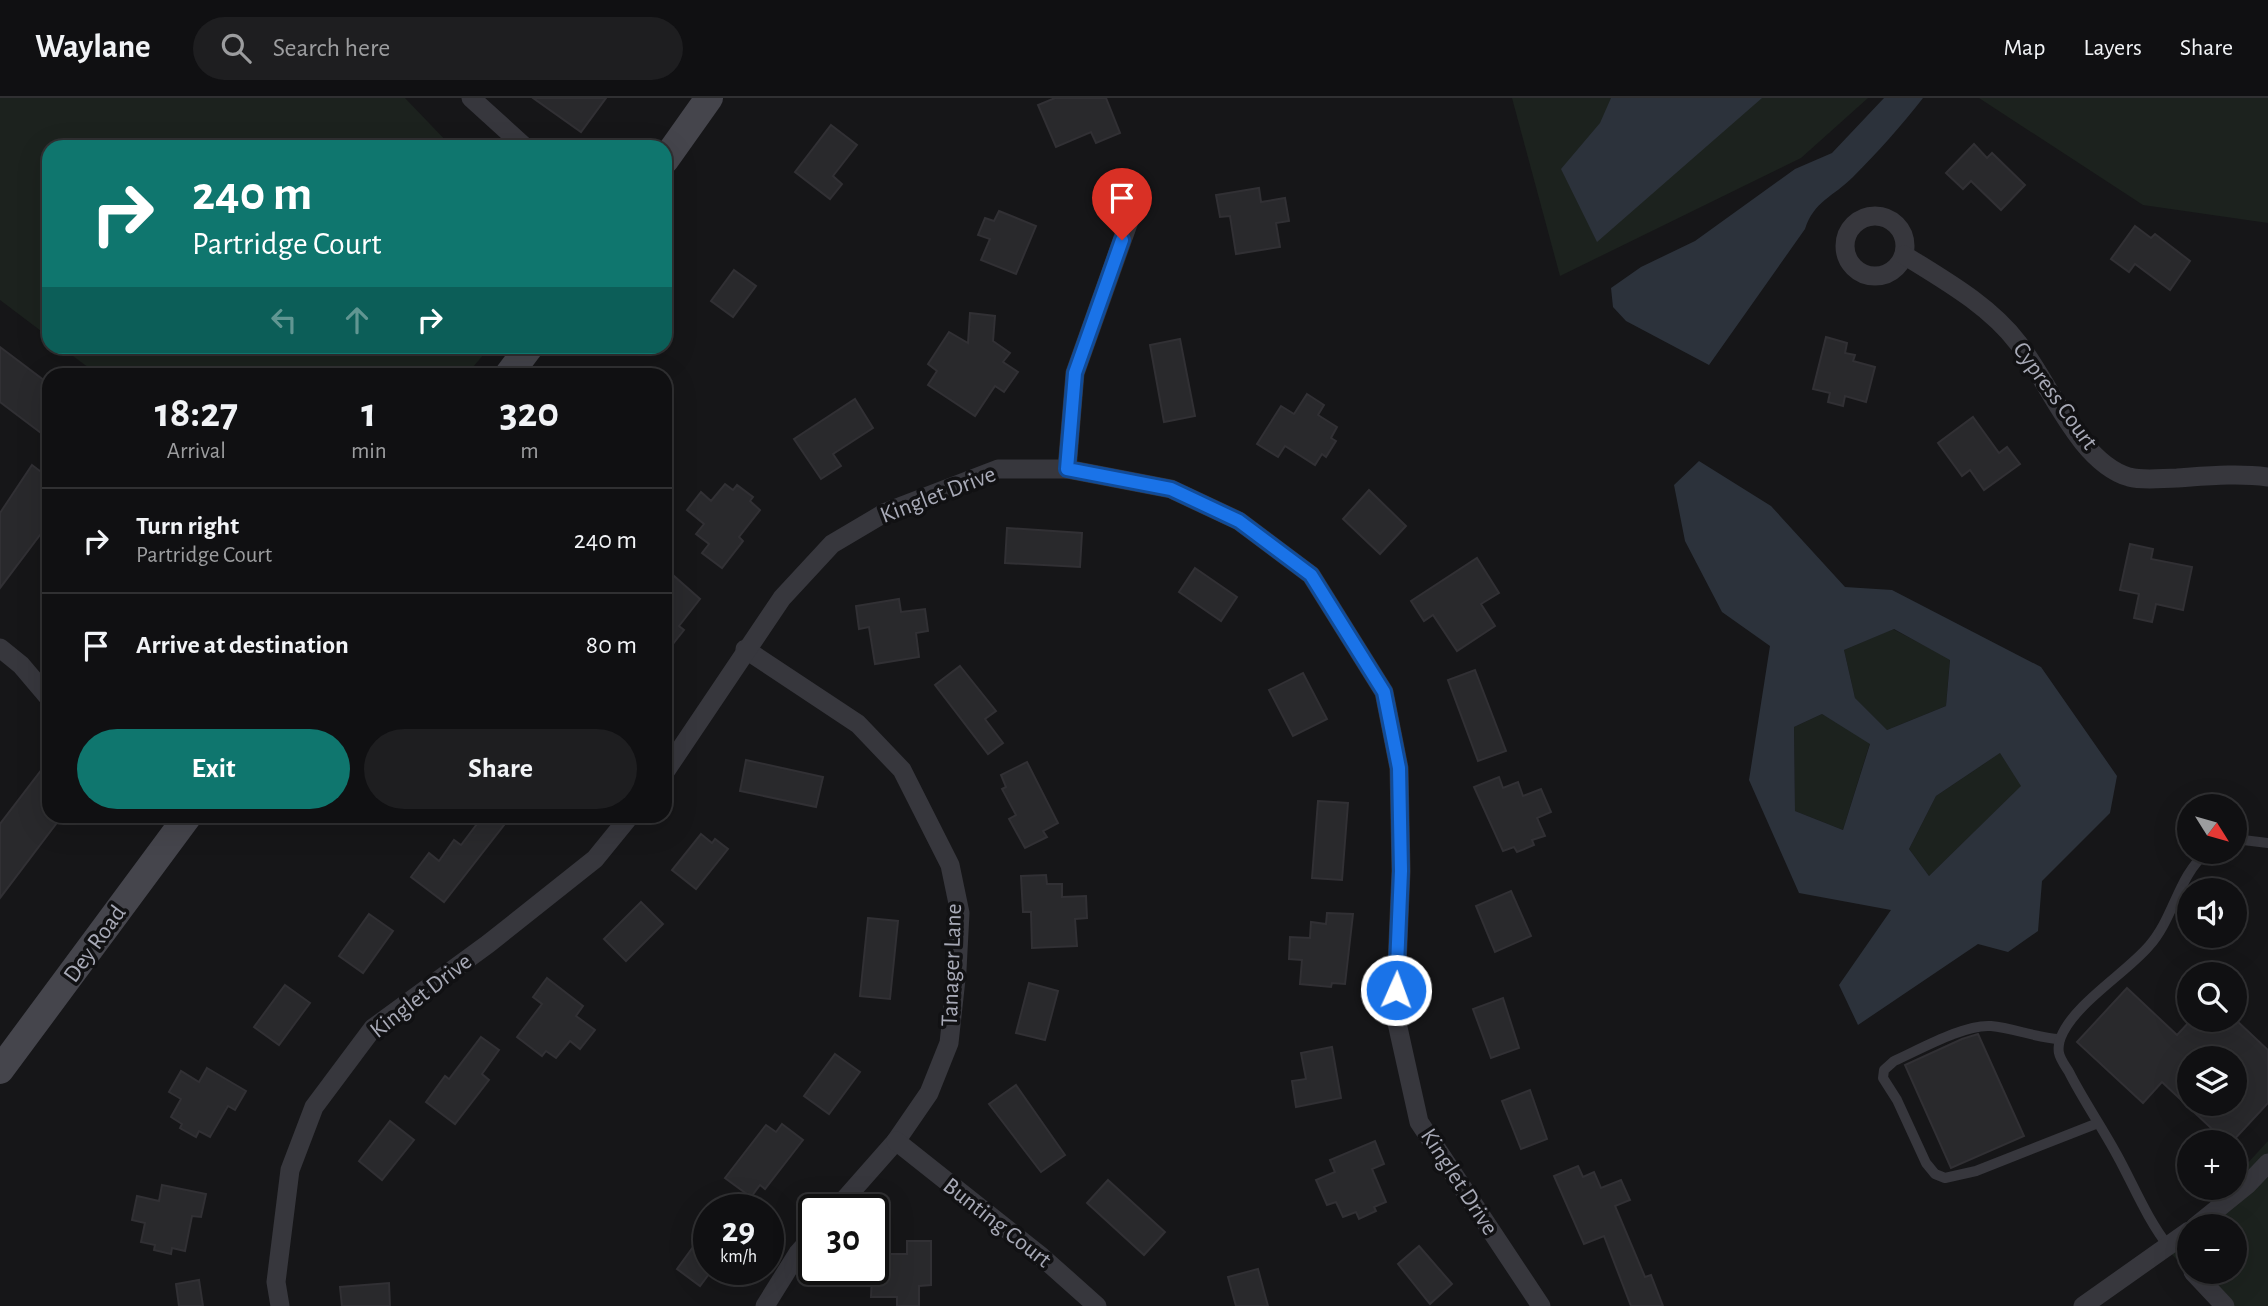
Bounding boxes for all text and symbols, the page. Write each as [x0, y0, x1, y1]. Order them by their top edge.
search box [193, 17, 683, 80]
icon: search [217, 29, 255, 67]
text: Waylane [35, 31, 151, 64]
text: Search here [273, 35, 390, 61]
text: Map [2003, 36, 2045, 60]
text: Layers [2083, 36, 2142, 60]
text: Share [2180, 36, 2233, 60]
icon: right [77, 168, 168, 259]
pin [1092, 168, 1152, 240]
text: 240 m [192, 170, 312, 219]
icon: arrive [1103, 179, 1141, 217]
text: Partridge Court [192, 228, 381, 260]
icon: left [265, 301, 303, 339]
icon: ahead [338, 301, 376, 339]
icon: right [411, 301, 449, 339]
street label: Cypress Court [2008, 338, 2102, 454]
text: 18:27 [155, 392, 238, 434]
text: 1 [361, 392, 376, 434]
text: 320 [499, 392, 559, 434]
text: Arrival [167, 440, 226, 463]
text: min [351, 440, 387, 463]
text: m [520, 440, 539, 463]
street label: Kinglet Drive [877, 462, 999, 528]
text: Turn right [136, 513, 239, 539]
icon: right [77, 522, 115, 560]
text: 240 m [574, 527, 637, 553]
text: Partridge Court [136, 544, 272, 567]
icon: arrive [77, 627, 115, 665]
text: Arrive at destination [136, 632, 349, 658]
text: 80 m [586, 632, 637, 658]
button: Exit [77, 729, 350, 809]
button: Share [364, 729, 637, 809]
north arrow [2177, 794, 2247, 864]
map controls [2177, 794, 2247, 1284]
button: sound [2177, 878, 2247, 948]
street label: Dey Road [59, 901, 131, 987]
street label: Tanager Lane [938, 903, 966, 1027]
street label: Kinglet Drive [366, 949, 476, 1043]
position arrow [1359, 953, 1433, 1027]
button: search [2177, 962, 2247, 1032]
button: layers [2177, 1046, 2247, 1116]
street label: Kinglet Drive [1416, 1124, 1502, 1240]
button: + [2177, 1130, 2247, 1200]
street label: Bunting Court [938, 1174, 1056, 1273]
speed limit sign: 30 [798, 1194, 889, 1285]
text: 29 [722, 1213, 755, 1248]
button: − [2177, 1214, 2247, 1284]
text: km/h [720, 1248, 757, 1266]

